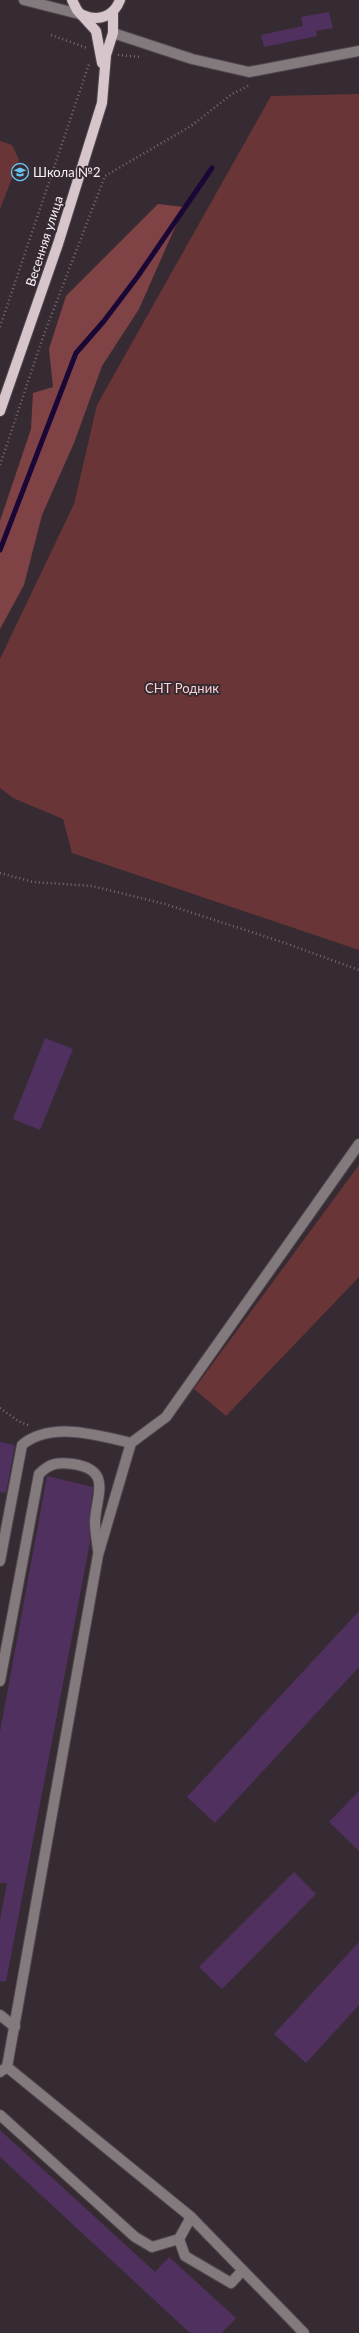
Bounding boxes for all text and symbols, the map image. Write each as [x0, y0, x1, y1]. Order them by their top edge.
school or university icon: Школа №2 [10, 162, 30, 182]
place label: Школа №2 [33, 164, 101, 180]
street label: Весенняя улица [22, 194, 66, 288]
park label: СНТ Родник [145, 680, 219, 696]

